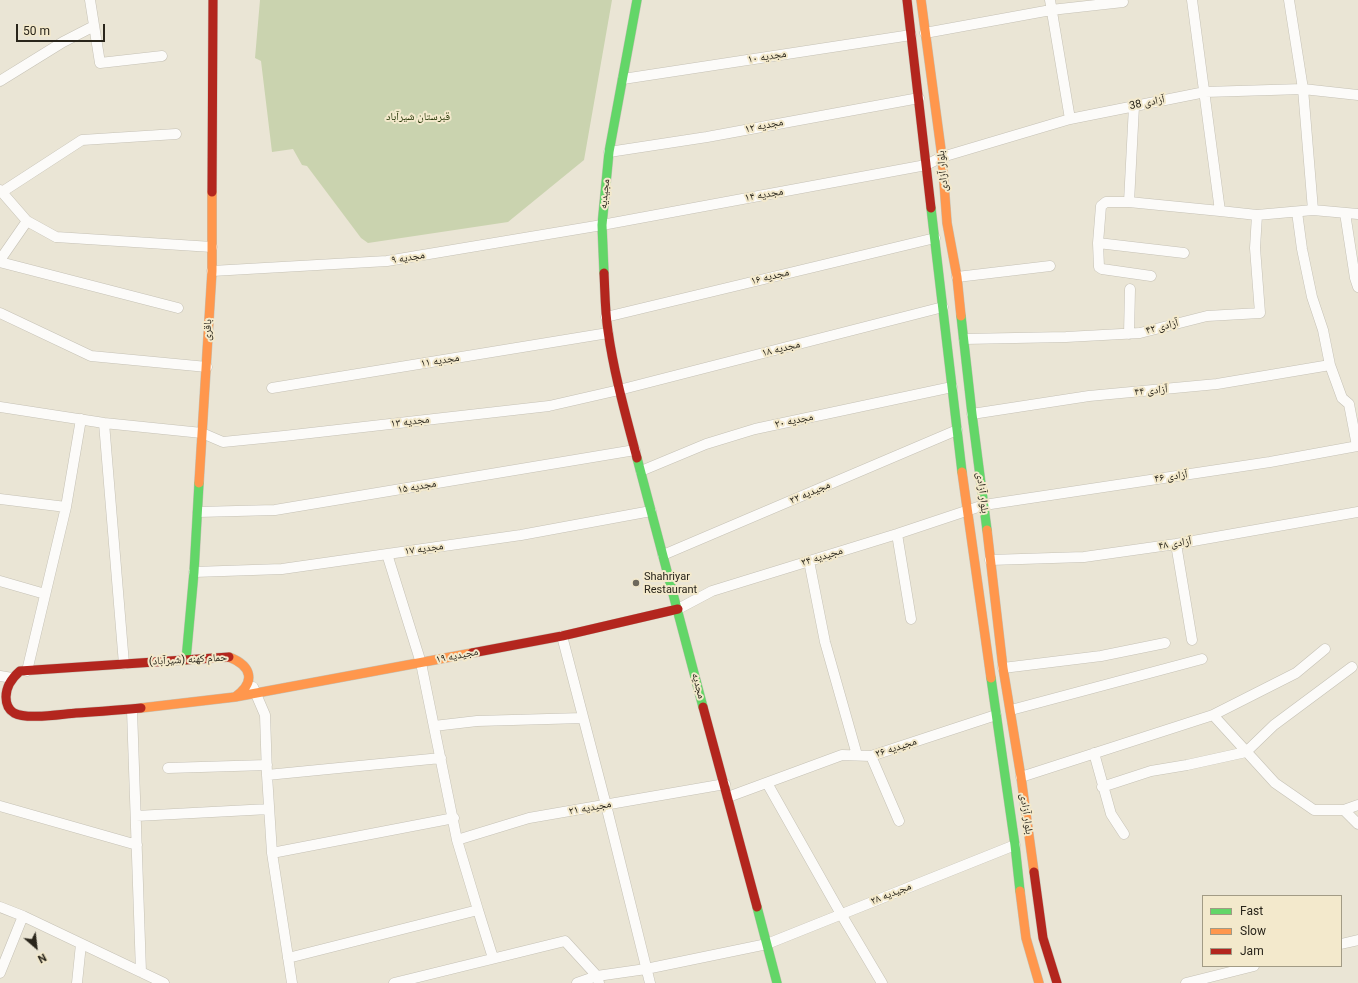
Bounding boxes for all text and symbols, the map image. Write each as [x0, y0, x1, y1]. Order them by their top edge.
scale bar [18, 16, 107, 42]
text: 50 m [23, 24, 50, 38]
street label: مجدیه ۱۰ [747, 47, 787, 67]
street label: آزادی 38 [1128, 93, 1166, 113]
park label: قبرستان شیرآباد [386, 110, 450, 124]
street label: مجدیه ۱۲ [744, 116, 784, 136]
street label: بلوار آزادی [935, 150, 951, 192]
street label: مجیدیه [597, 178, 613, 210]
street label: مجدیه ۱۴ [744, 185, 784, 205]
street label: مجدیه ۹ [390, 249, 426, 267]
street label: مجدیه ۱۶ [750, 266, 790, 288]
street label: آزادی ۴۲ [1144, 317, 1180, 337]
street label: باقری [201, 319, 215, 341]
street label: مجدیه ۱۸ [761, 338, 801, 360]
street label: مجدیه ۱۱ [420, 351, 460, 371]
street label: آزادی ۴۴ [1134, 383, 1168, 399]
street label: مجدیه ۲۰ [774, 410, 814, 432]
street label: مجدیه ۱۳ [390, 413, 430, 431]
street label: آزادی ۴۶ [1154, 468, 1188, 486]
street label: بلوار آزادی [973, 472, 991, 514]
street label: مجدیه ۱۵ [397, 477, 437, 497]
street label: مجیدیه ۲۲ [788, 479, 832, 507]
street label: آزادی ۴۸ [1157, 535, 1193, 553]
street label: مجدیه ۱۷ [404, 540, 444, 558]
street label: مجیدیه ۲۴ [800, 544, 844, 570]
place label: Shahriyar Restaurant [644, 570, 697, 596]
marker: Shahriyar Restaurant [631, 578, 641, 588]
street label: مجیدیه ۱۹ [435, 645, 479, 667]
street label: حمام کهنه (شیرآباد) [149, 651, 227, 669]
street label: مجدیه [688, 672, 708, 700]
street label: مجیدیه ۲۶ [874, 735, 918, 761]
street label: بلوار آزادی [1017, 793, 1035, 835]
street label: مجیدیه ۲۱ [568, 798, 612, 818]
street label: مجیدیه ۲۸ [869, 880, 913, 908]
legend [1202, 895, 1342, 967]
text: Fast [1240, 904, 1263, 918]
text: Slow [1240, 924, 1266, 938]
north arrow [16, 927, 56, 967]
text: Jam [1240, 944, 1264, 958]
text: N [35, 950, 48, 966]

